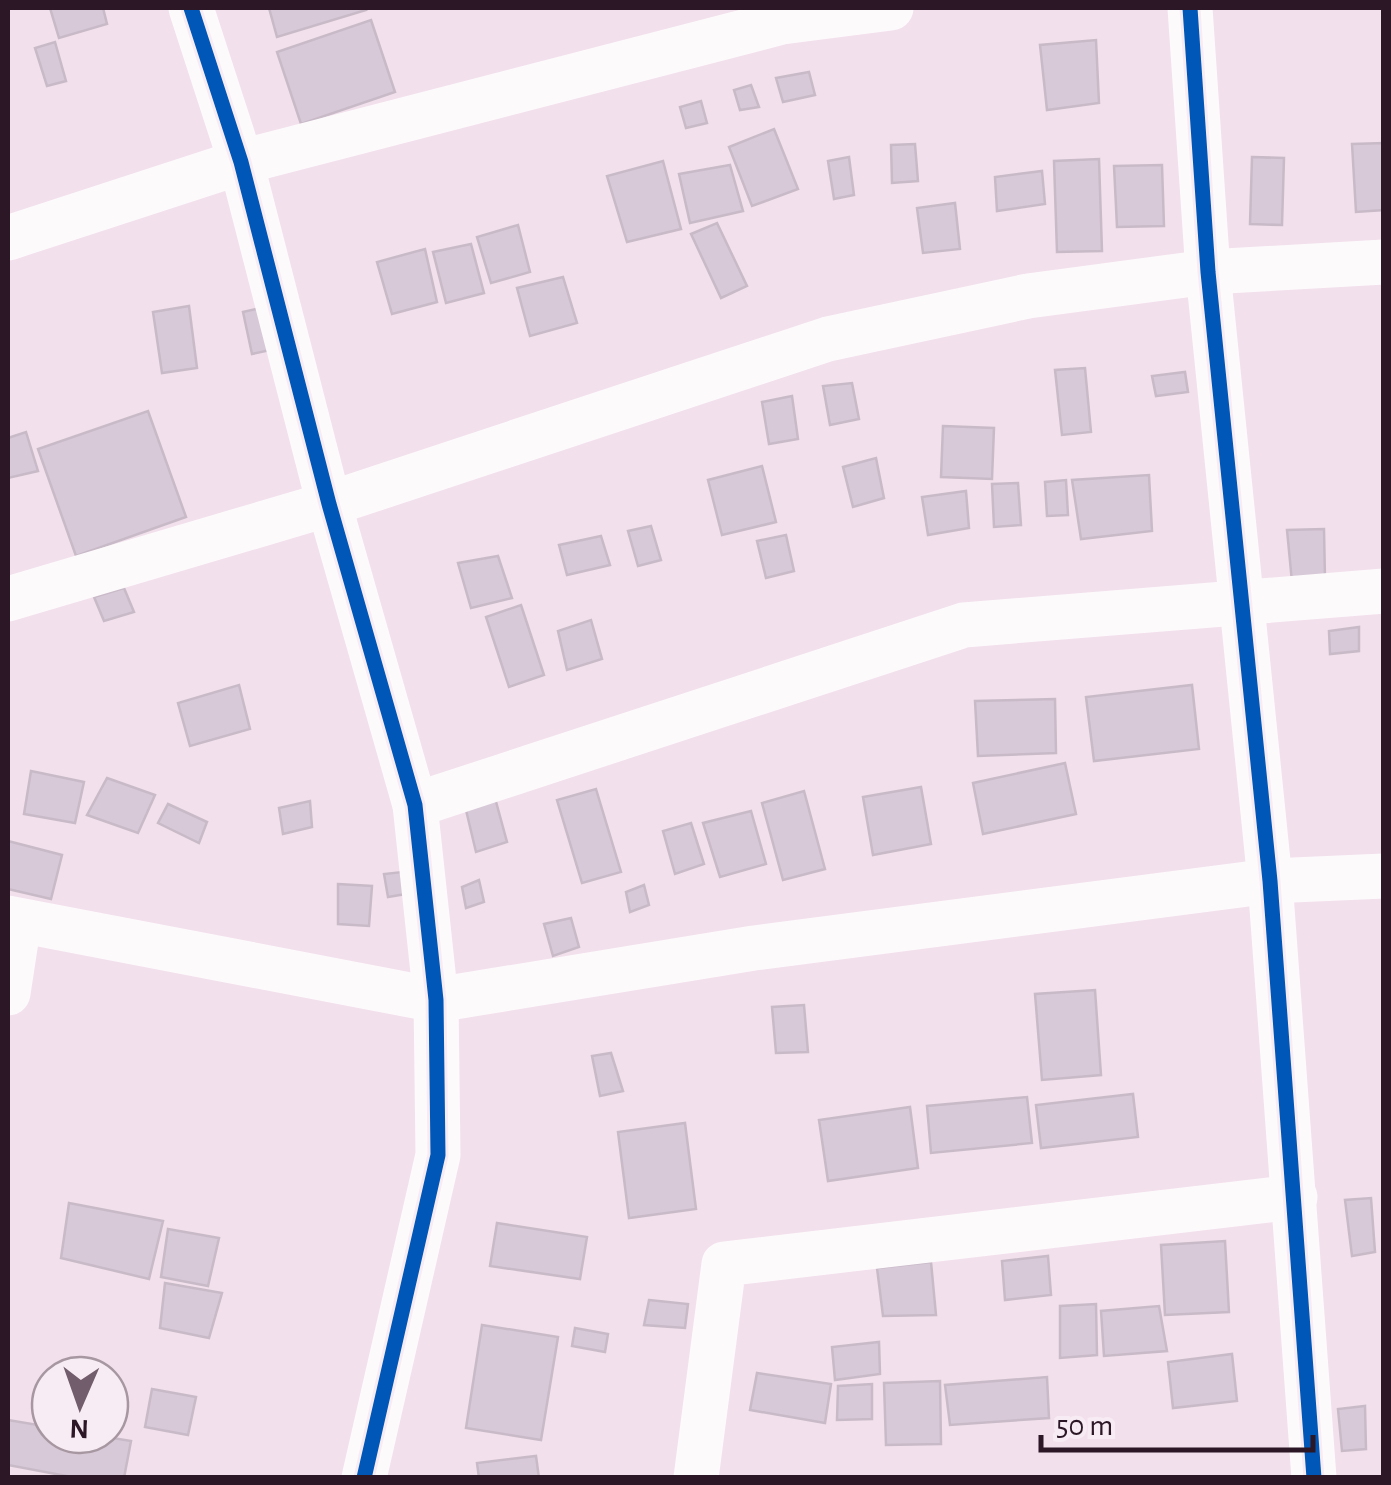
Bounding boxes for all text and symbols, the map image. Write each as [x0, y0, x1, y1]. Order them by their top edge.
north arrow [30, 1355, 130, 1455]
scale bar [1041, 1390, 1314, 1452]
text: 50 m [1056, 1411, 1113, 1441]
text: N [69, 1414, 89, 1442]

